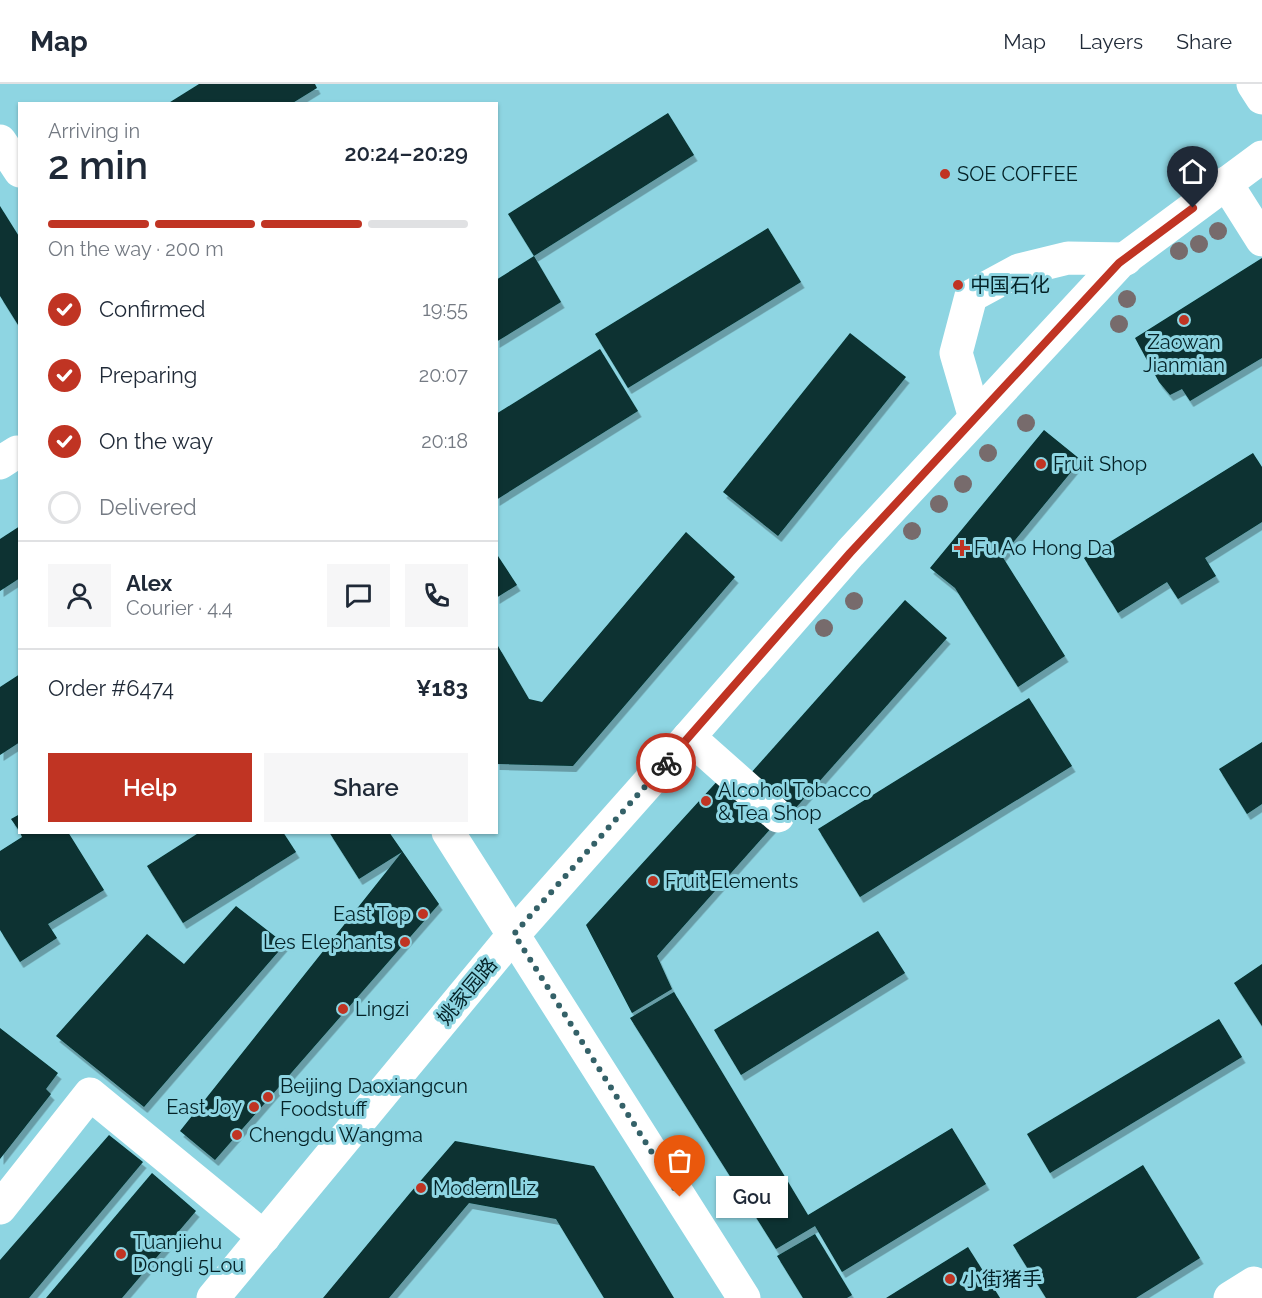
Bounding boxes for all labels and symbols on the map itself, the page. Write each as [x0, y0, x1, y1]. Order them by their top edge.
pin [1167, 146, 1218, 208]
place label: SOE COFFEE [957, 162, 1078, 186]
marker: SOE COFFEE [938, 167, 952, 181]
place label: 中国石化 [970, 273, 1050, 297]
marker: 中国石化 [951, 278, 965, 292]
marker: Zaowan Jianmian [1177, 313, 1191, 327]
place label: Zaowan Jianmian [1143, 330, 1225, 377]
place label: Fruit Shop [1053, 452, 1147, 476]
marker: Fruit Shop [1034, 457, 1048, 471]
place label: Fu Ao Hong Da [974, 536, 1112, 560]
marker: Fu Ao Hong Da [955, 541, 969, 555]
courier [636, 733, 696, 793]
place label: Alcohol Tobacco & Tea Shop [718, 778, 872, 825]
marker: Alcohol Tobacco & Tea Shop [699, 794, 713, 808]
place label: Fruit Elements [665, 869, 798, 893]
marker: Fruit Elements [646, 874, 660, 888]
place label: East Top [333, 902, 411, 926]
marker: East Top [416, 907, 430, 921]
place label: Les Elephants [263, 930, 393, 954]
marker: Les Elephants [398, 935, 412, 949]
street label: 姚家园路 [432, 953, 502, 1029]
place label: Lingzi [355, 997, 409, 1021]
marker: Lingzi [336, 1002, 350, 1016]
place label: Beijing Daoxiangcun Foodstuff [280, 1074, 468, 1121]
marker: Beijing Daoxiangcun Foodstuff [261, 1090, 275, 1104]
place label: East Joy [166, 1095, 242, 1119]
marker: East Joy [247, 1100, 261, 1114]
place label: Chengdu Wangma [249, 1123, 423, 1147]
marker: Chengdu Wangma [230, 1128, 244, 1142]
pin [654, 1135, 705, 1197]
place label: Modern Liz [433, 1176, 536, 1200]
callout: Gou [716, 1176, 788, 1218]
marker: Modern Liz [414, 1181, 428, 1195]
place label: Tuanjiehu Dongli 5Lou [133, 1230, 244, 1277]
marker: Tuanjiehu Dongli 5Lou [114, 1247, 128, 1261]
place label: 小街猪手 [962, 1267, 1042, 1291]
marker: 小街猪手 [943, 1272, 957, 1286]

